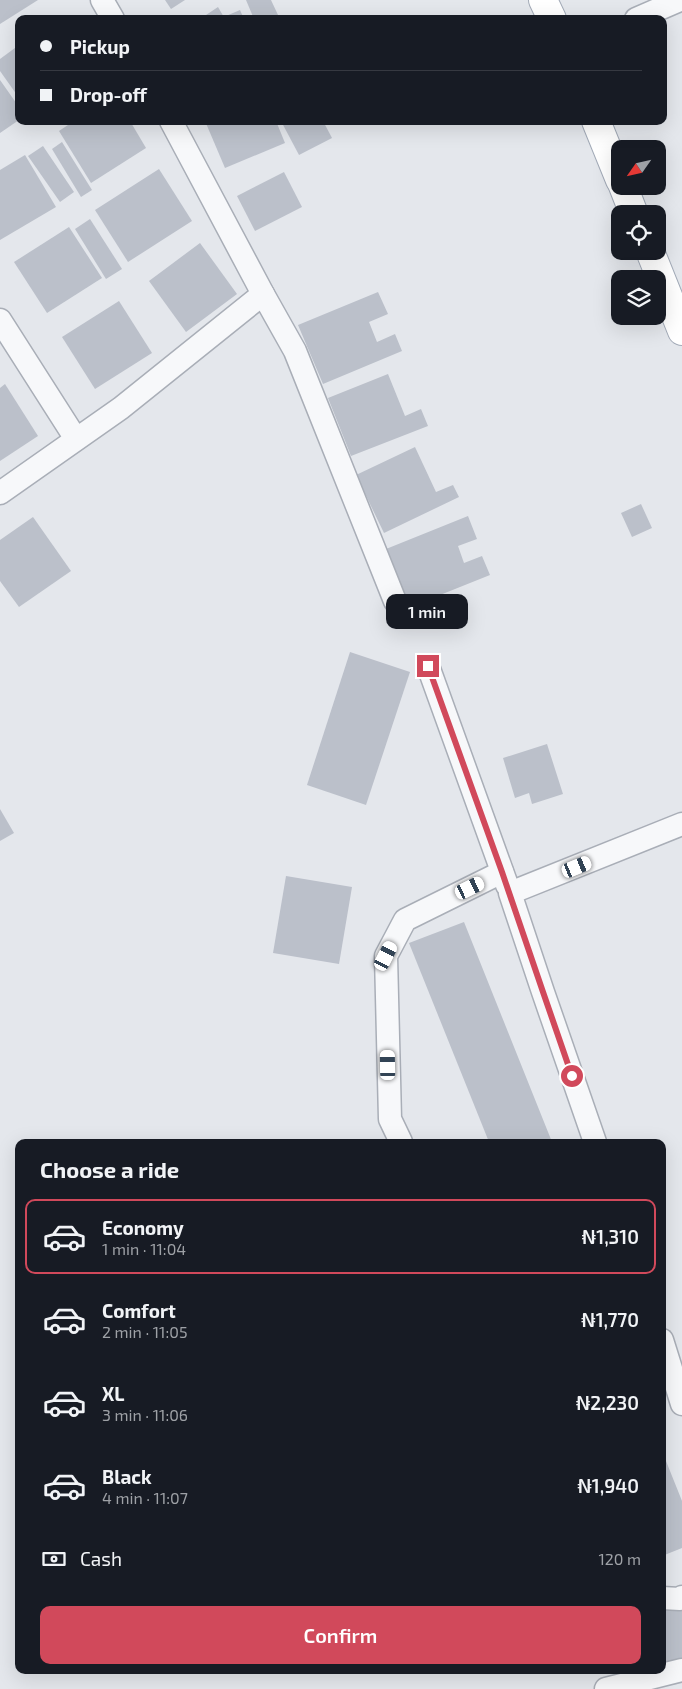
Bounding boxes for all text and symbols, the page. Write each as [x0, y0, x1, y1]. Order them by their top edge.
text: Pickup [70, 35, 130, 58]
text: Drop-off [70, 83, 147, 106]
north arrow [611, 140, 666, 195]
map controls [611, 140, 666, 325]
button: locate [611, 205, 666, 260]
button: layers [611, 270, 666, 325]
callout: 1 min [387, 594, 469, 628]
text: 1 min [408, 602, 446, 621]
route end [417, 655, 439, 677]
car [560, 854, 593, 880]
car [453, 875, 486, 901]
car [372, 939, 399, 973]
car [380, 1050, 395, 1080]
route start [561, 1065, 583, 1087]
text: Choose a ride [40, 1156, 179, 1182]
icon: car [42, 1214, 87, 1259]
text: Economy [102, 1216, 184, 1239]
text: ₦1,310 [582, 1225, 639, 1248]
text: 1 min · 11:04 [102, 1239, 186, 1258]
icon: car [42, 1297, 87, 1342]
text: Comfort [102, 1299, 176, 1322]
text: ₦1,770 [581, 1308, 639, 1331]
text: 2 min · 11:05 [102, 1322, 188, 1341]
icon: car [42, 1380, 87, 1425]
text: XL [102, 1382, 124, 1405]
text: ₦2,230 [576, 1391, 639, 1414]
text: 3 min · 11:06 [102, 1405, 188, 1424]
icon: car [42, 1463, 87, 1508]
text: Black [102, 1465, 152, 1488]
text: ₦1,940 [577, 1474, 639, 1497]
text: 4 min · 11:07 [102, 1488, 188, 1507]
icon: cash [40, 1545, 68, 1573]
text: Cash [80, 1547, 122, 1570]
text: 120 m [598, 1549, 641, 1568]
button: Confirm [40, 1606, 641, 1664]

